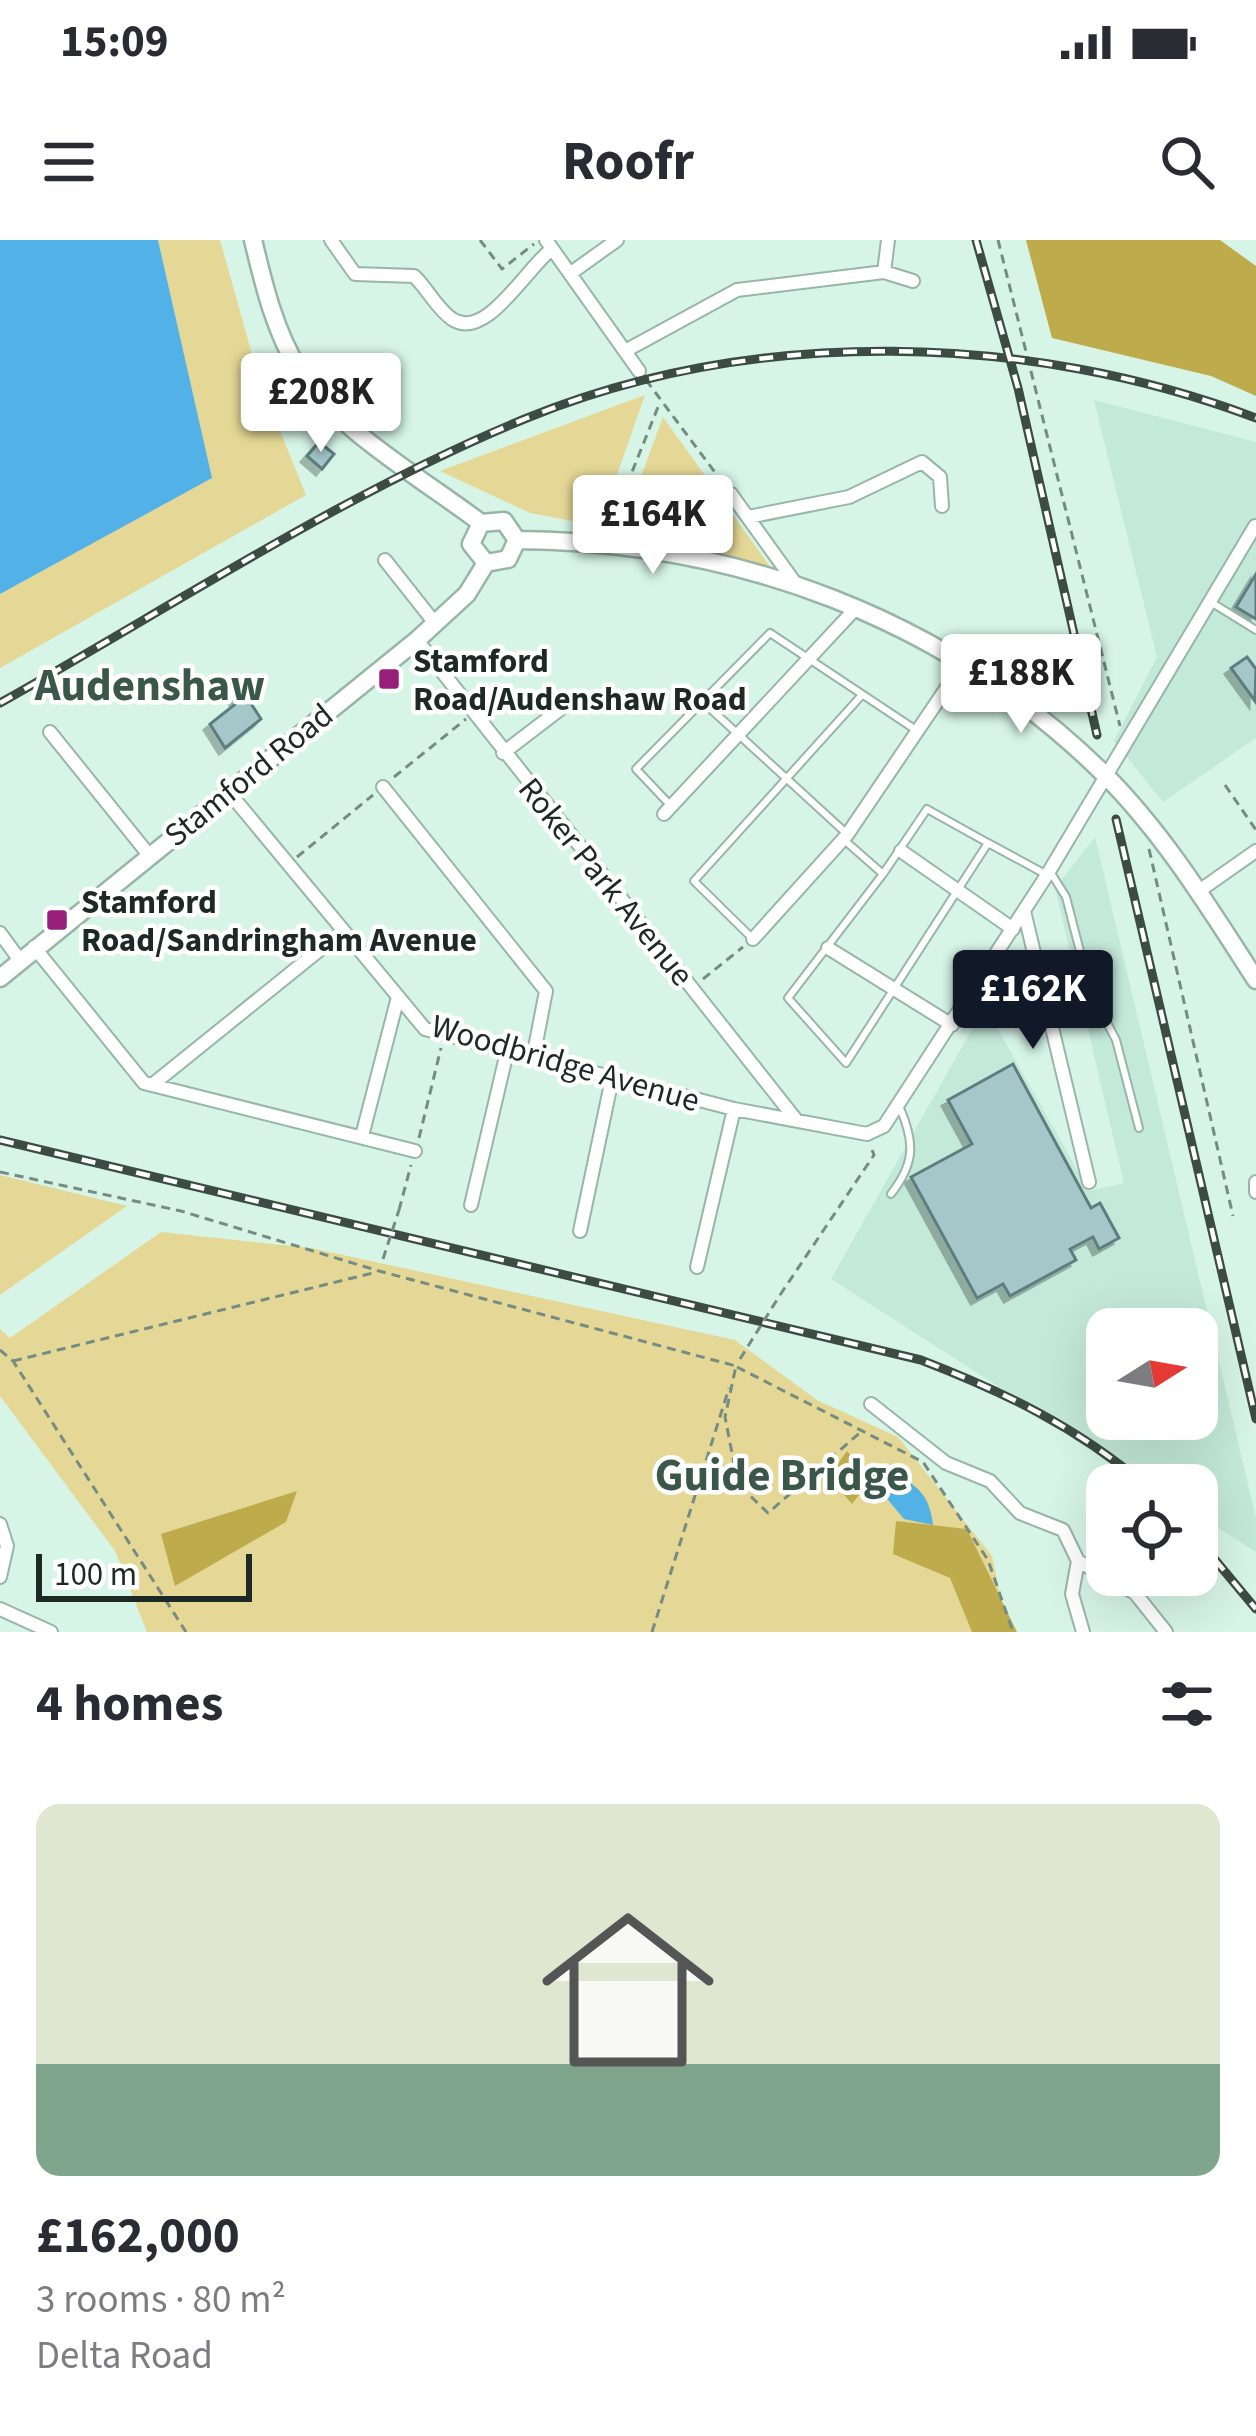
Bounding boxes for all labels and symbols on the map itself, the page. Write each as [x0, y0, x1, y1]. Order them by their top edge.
pin: £208K [237, 353, 405, 455]
pin: £164K [569, 475, 737, 577]
pin: £188K [937, 634, 1105, 736]
place label: Stamford Road/Audenshaw Road [413, 638, 747, 723]
district label: Audenshaw [34, 654, 265, 718]
marker: Stamford Road/Audenshaw Road [376, 666, 402, 692]
street label: Stamford Road [154, 692, 344, 858]
street label: Roker Park Avenue [507, 767, 705, 996]
place label: Stamford Road/Sandringham Avenue [81, 879, 477, 964]
marker: Stamford Road/Sandringham Avenue [44, 907, 70, 933]
pin: £162K [949, 950, 1117, 1052]
street label: Woodbridge Avenue [426, 1003, 705, 1124]
north arrow [1086, 1308, 1218, 1440]
district label: Guide Bridge [655, 1444, 909, 1508]
scale bar [36, 1548, 252, 1601]

